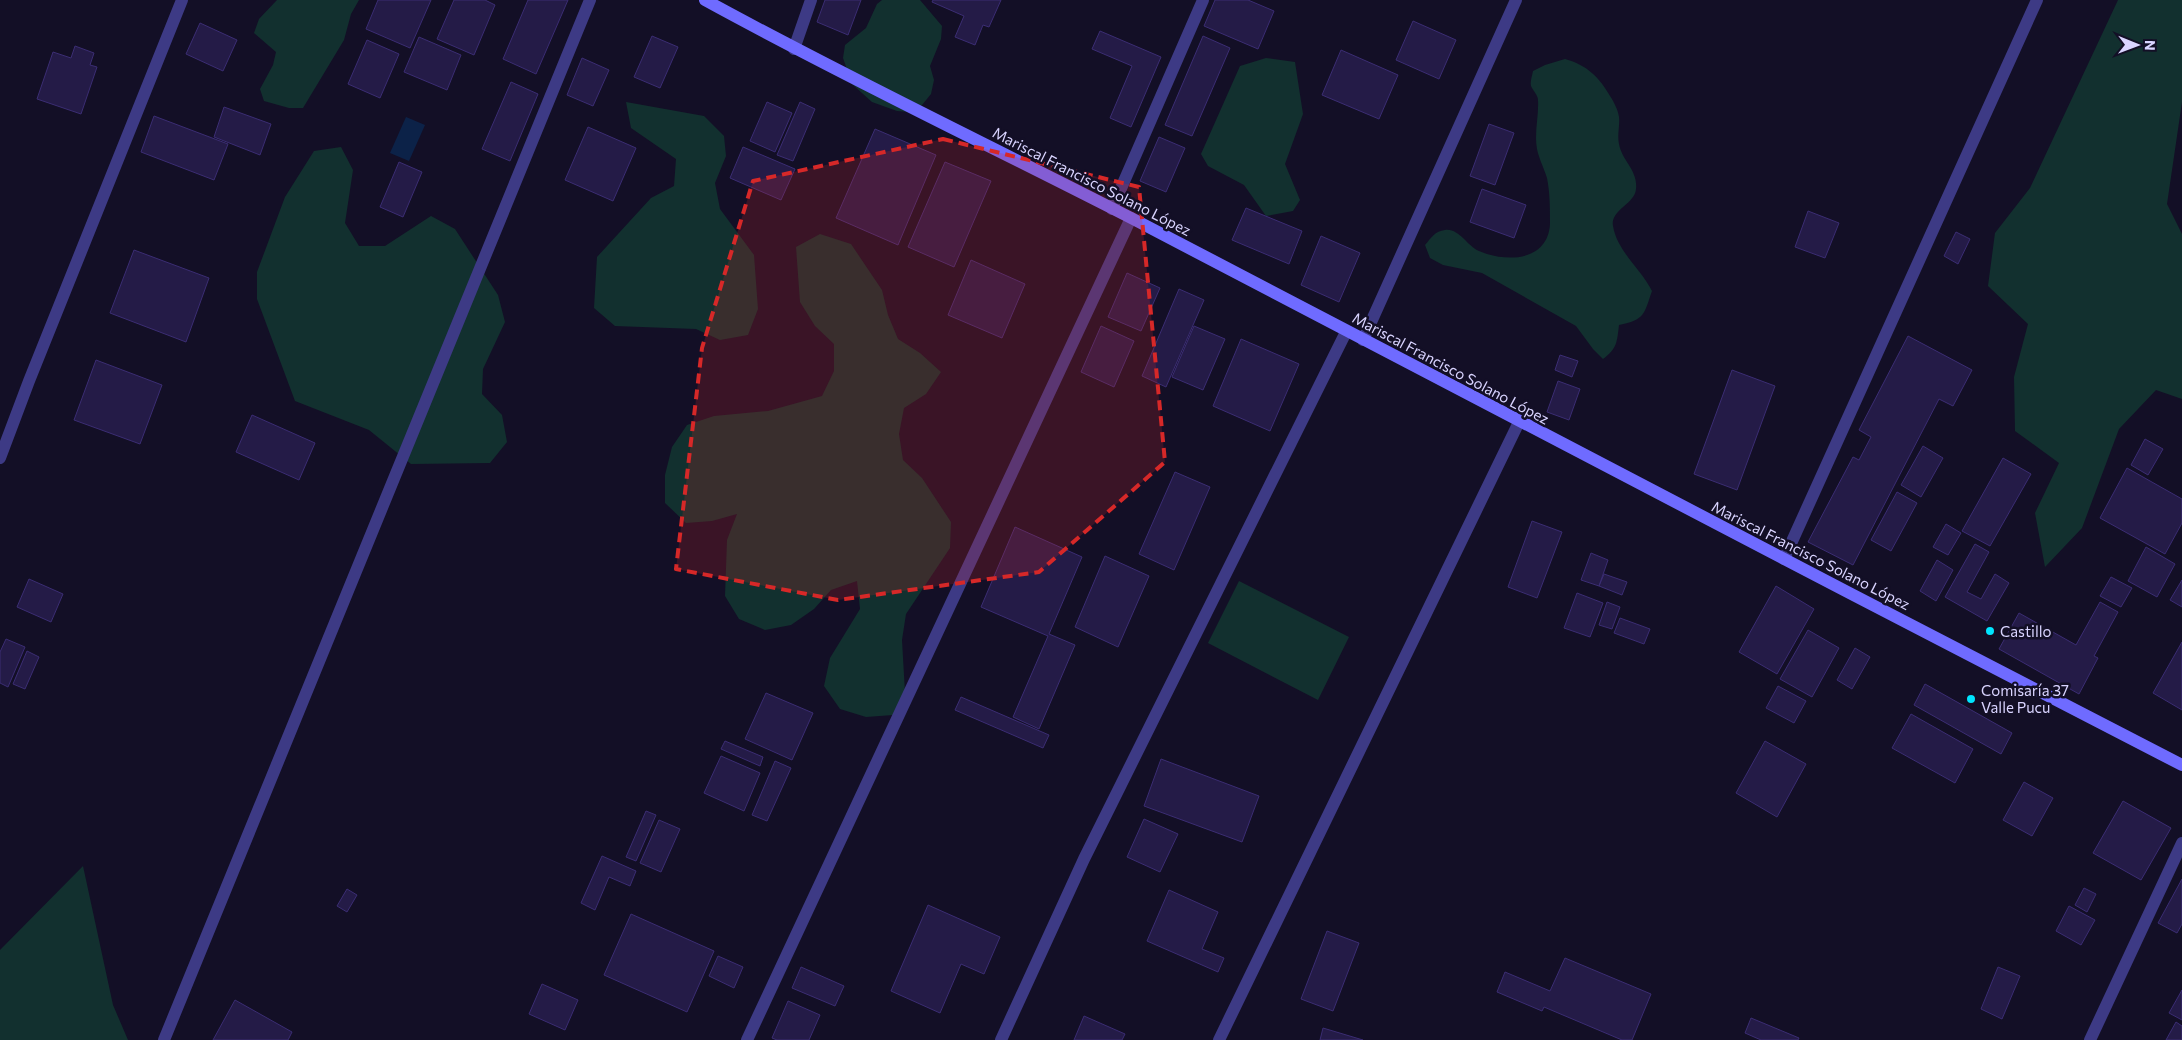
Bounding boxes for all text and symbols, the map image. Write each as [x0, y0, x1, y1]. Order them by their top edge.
north arrow [2112, 20, 2162, 70]
text: N [2142, 40, 2159, 51]
street label: Mariscal Francisco Solano López [990, 123, 1194, 239]
street label: Mariscal Francisco Solano López [1350, 308, 1552, 428]
street label: Mariscal Francisco Solano López [1709, 497, 1913, 613]
place label: Castillo [2000, 622, 2052, 640]
marker: Castillo [1984, 625, 1996, 637]
place label: Comisaría 37 Valle Pucu [1981, 681, 2069, 716]
marker: Comisaría 37 Valle Pucu [1965, 693, 1977, 705]

